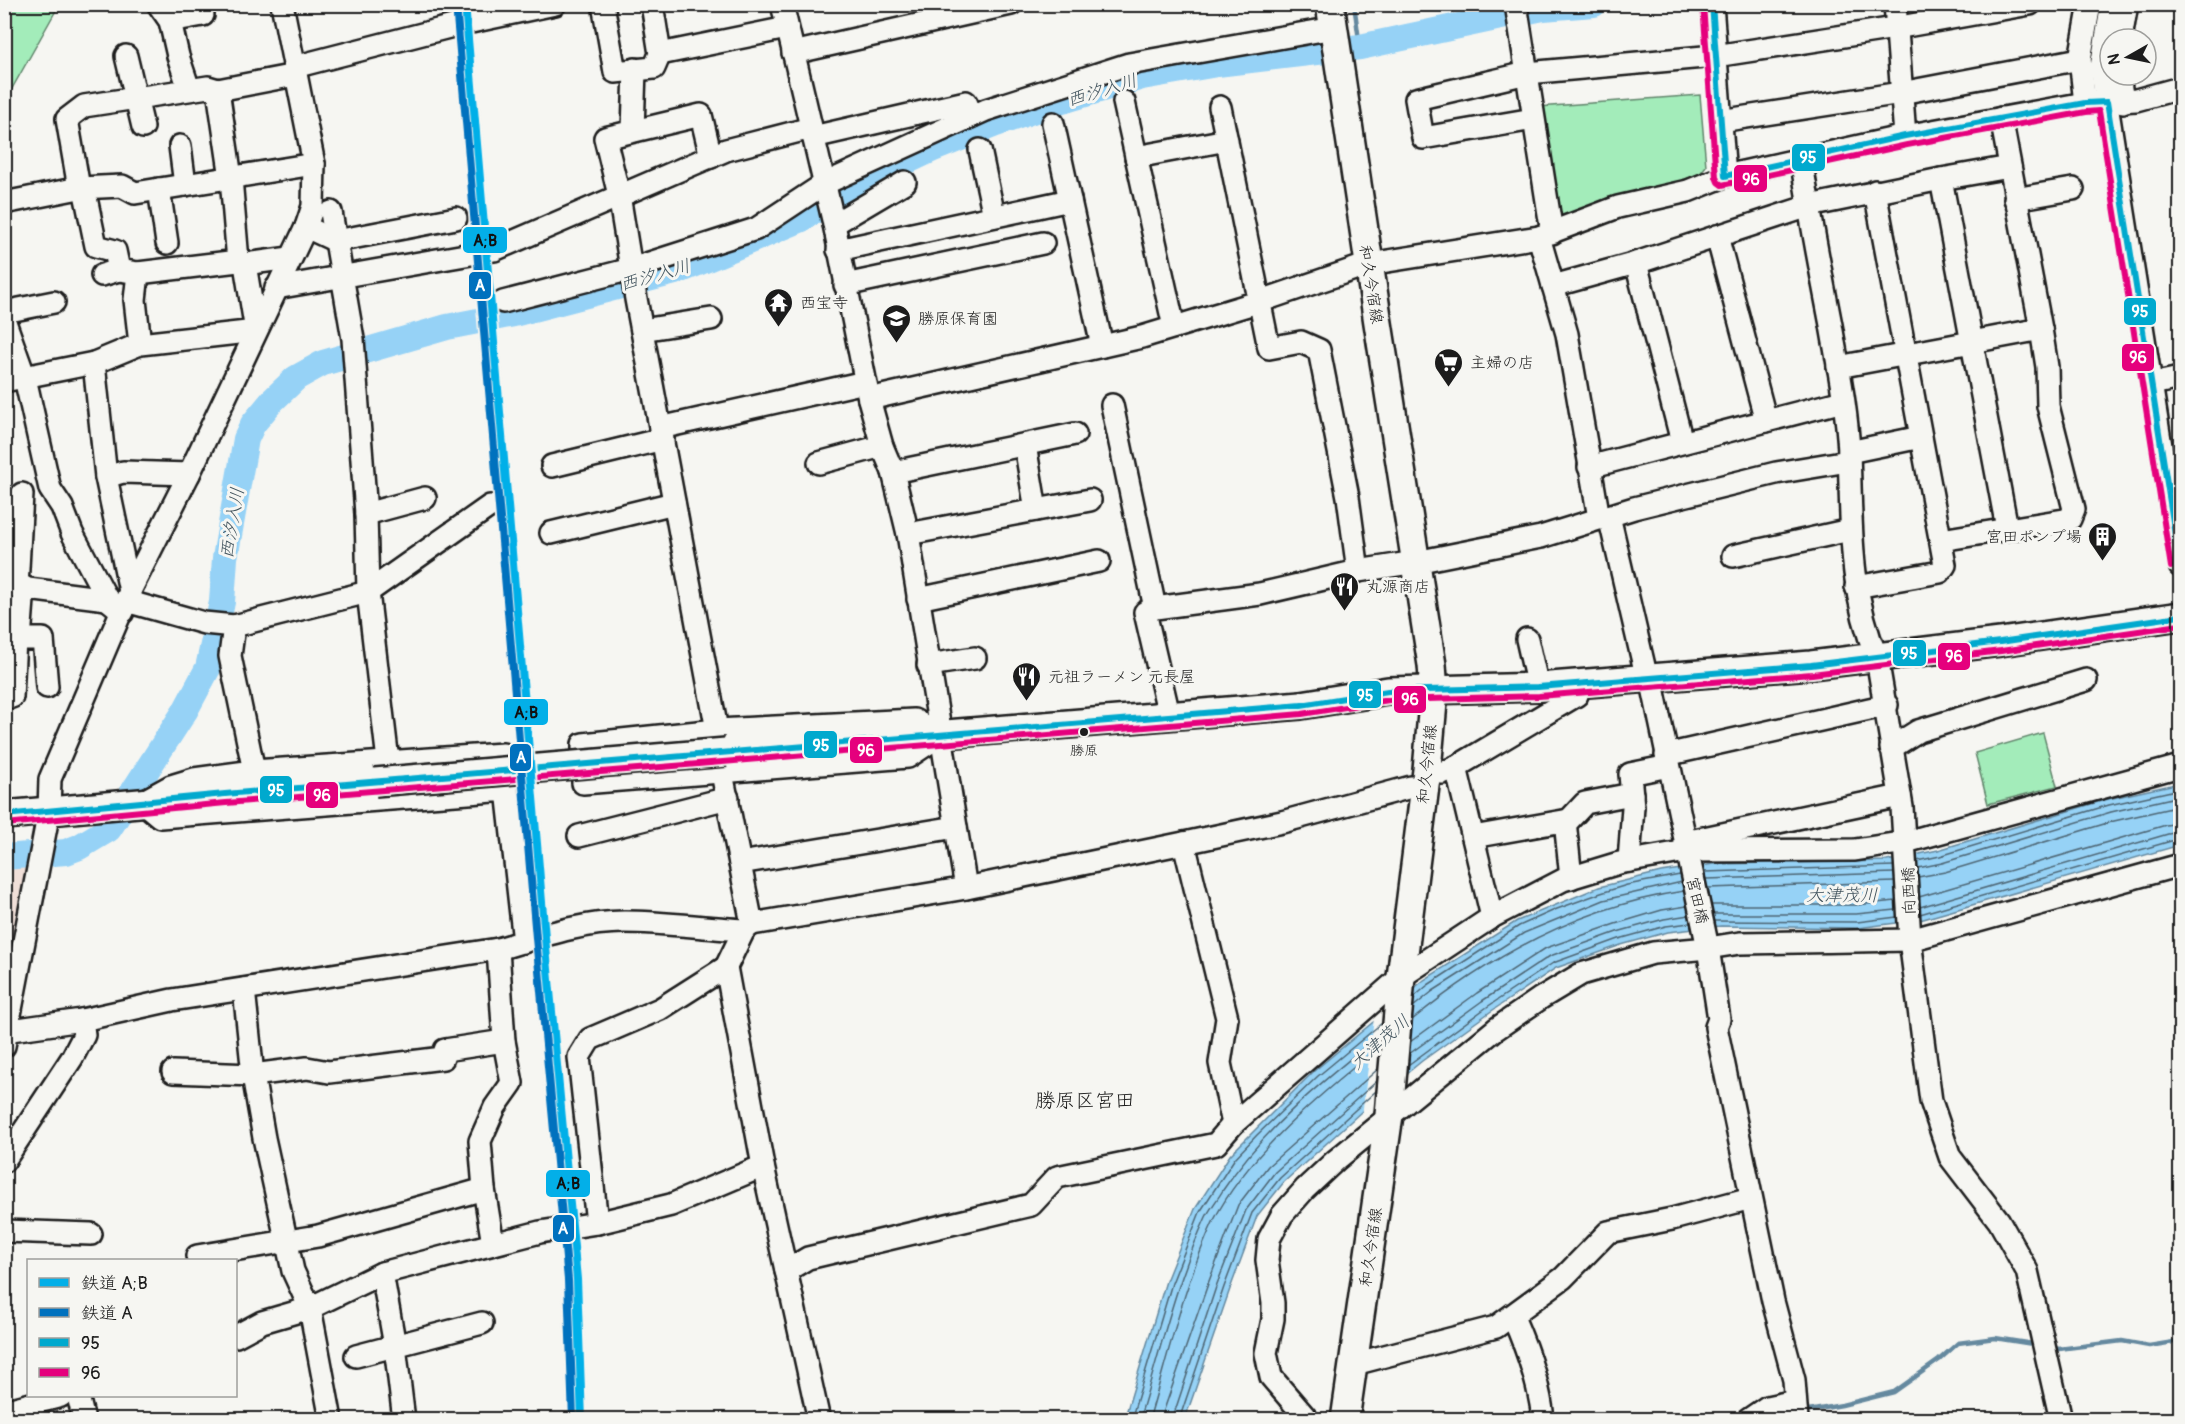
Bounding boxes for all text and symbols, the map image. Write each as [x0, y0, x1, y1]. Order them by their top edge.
north arrow [2098, 27, 2158, 87]
text: N [2103, 52, 2125, 66]
water label: 西汐入川 [1064, 69, 1140, 112]
line badge: 95 [1791, 143, 1826, 172]
text: 95 [1800, 148, 1817, 168]
line badge: 96 [1733, 164, 1768, 193]
text: 96 [1742, 170, 1760, 190]
line badge: A;B [462, 226, 508, 254]
text: A;B [473, 231, 497, 251]
street label: 和久今宿線 [1355, 243, 1387, 325]
water label: 西汐入川 [617, 255, 693, 296]
line badge: A [468, 271, 492, 300]
text: A [475, 276, 486, 296]
temple icon: 西宝寺 [763, 286, 795, 328]
place label: 西宝寺 [800, 293, 848, 313]
line badge: 95 [2123, 297, 2157, 326]
school or university icon: 勝原保育園 [881, 302, 913, 344]
text: 95 [2132, 302, 2149, 322]
place label: 勝原保育園 [918, 309, 998, 329]
line badge: 96 [2121, 343, 2155, 372]
supermarket icon: 主婦の店 [1433, 346, 1465, 388]
text: 96 [2129, 348, 2147, 368]
place label: 主婦の店 [1470, 353, 1534, 373]
water label: 西汐入川 [216, 486, 249, 560]
building icon: 宮田ポンプ場 [2087, 520, 2119, 562]
place label: 宮田ポンプ場 [1986, 527, 2082, 547]
restaurant icon: 丸源商店 [1329, 570, 1361, 612]
place label: 丸源商店 [1366, 577, 1430, 597]
line badge: 95 [1892, 639, 1927, 667]
line badge: 96 [1937, 642, 1971, 671]
text: 95 [1901, 644, 1918, 664]
text: 96 [1945, 647, 1963, 667]
restaurant icon: 元祖ラーメン 元長屋 [1011, 660, 1043, 702]
place label: 元祖ラーメン 元長屋 [1048, 667, 1195, 687]
line badge: 95 [1348, 680, 1382, 709]
line badge: 96 [1393, 685, 1427, 714]
text: 95 [1357, 686, 1374, 706]
text: 96 [1401, 690, 1419, 710]
line badge: A;B [503, 698, 549, 726]
text: A;B [514, 703, 538, 723]
street label: 和久今宿線 [1413, 723, 1441, 805]
marker: 勝原 [1078, 726, 1090, 738]
line badge: 95 [803, 730, 838, 759]
text: 95 [813, 736, 830, 756]
line badge: 96 [849, 736, 883, 764]
text: 96 [857, 741, 875, 761]
place label: 勝原 [1070, 742, 1098, 759]
line badge: A [509, 743, 532, 772]
text: A [516, 748, 527, 768]
line badge: 95 [259, 775, 293, 804]
text: 95 [268, 781, 285, 801]
line badge: 96 [305, 781, 339, 809]
text: 96 [313, 786, 331, 806]
street label: 向西橋 [1898, 867, 1920, 915]
street label: 宮田橋 [1682, 875, 1712, 926]
water label: 大津茂川 [1806, 884, 1878, 907]
water label: 大津茂川 [1346, 1010, 1415, 1075]
district label: 勝原区宮田 [1035, 1088, 1135, 1113]
line badge: A;B [545, 1169, 591, 1198]
text: A;B [556, 1174, 580, 1194]
street label: 和久今宿線 [1356, 1206, 1386, 1288]
line badge: A [552, 1214, 575, 1243]
text: A [558, 1219, 569, 1239]
legend [27, 1259, 237, 1397]
text: 鉄道 A;B [81, 1272, 148, 1295]
text: 鉄道 A [81, 1302, 133, 1325]
text: 95 [81, 1332, 100, 1355]
text: 96 [81, 1362, 101, 1385]

